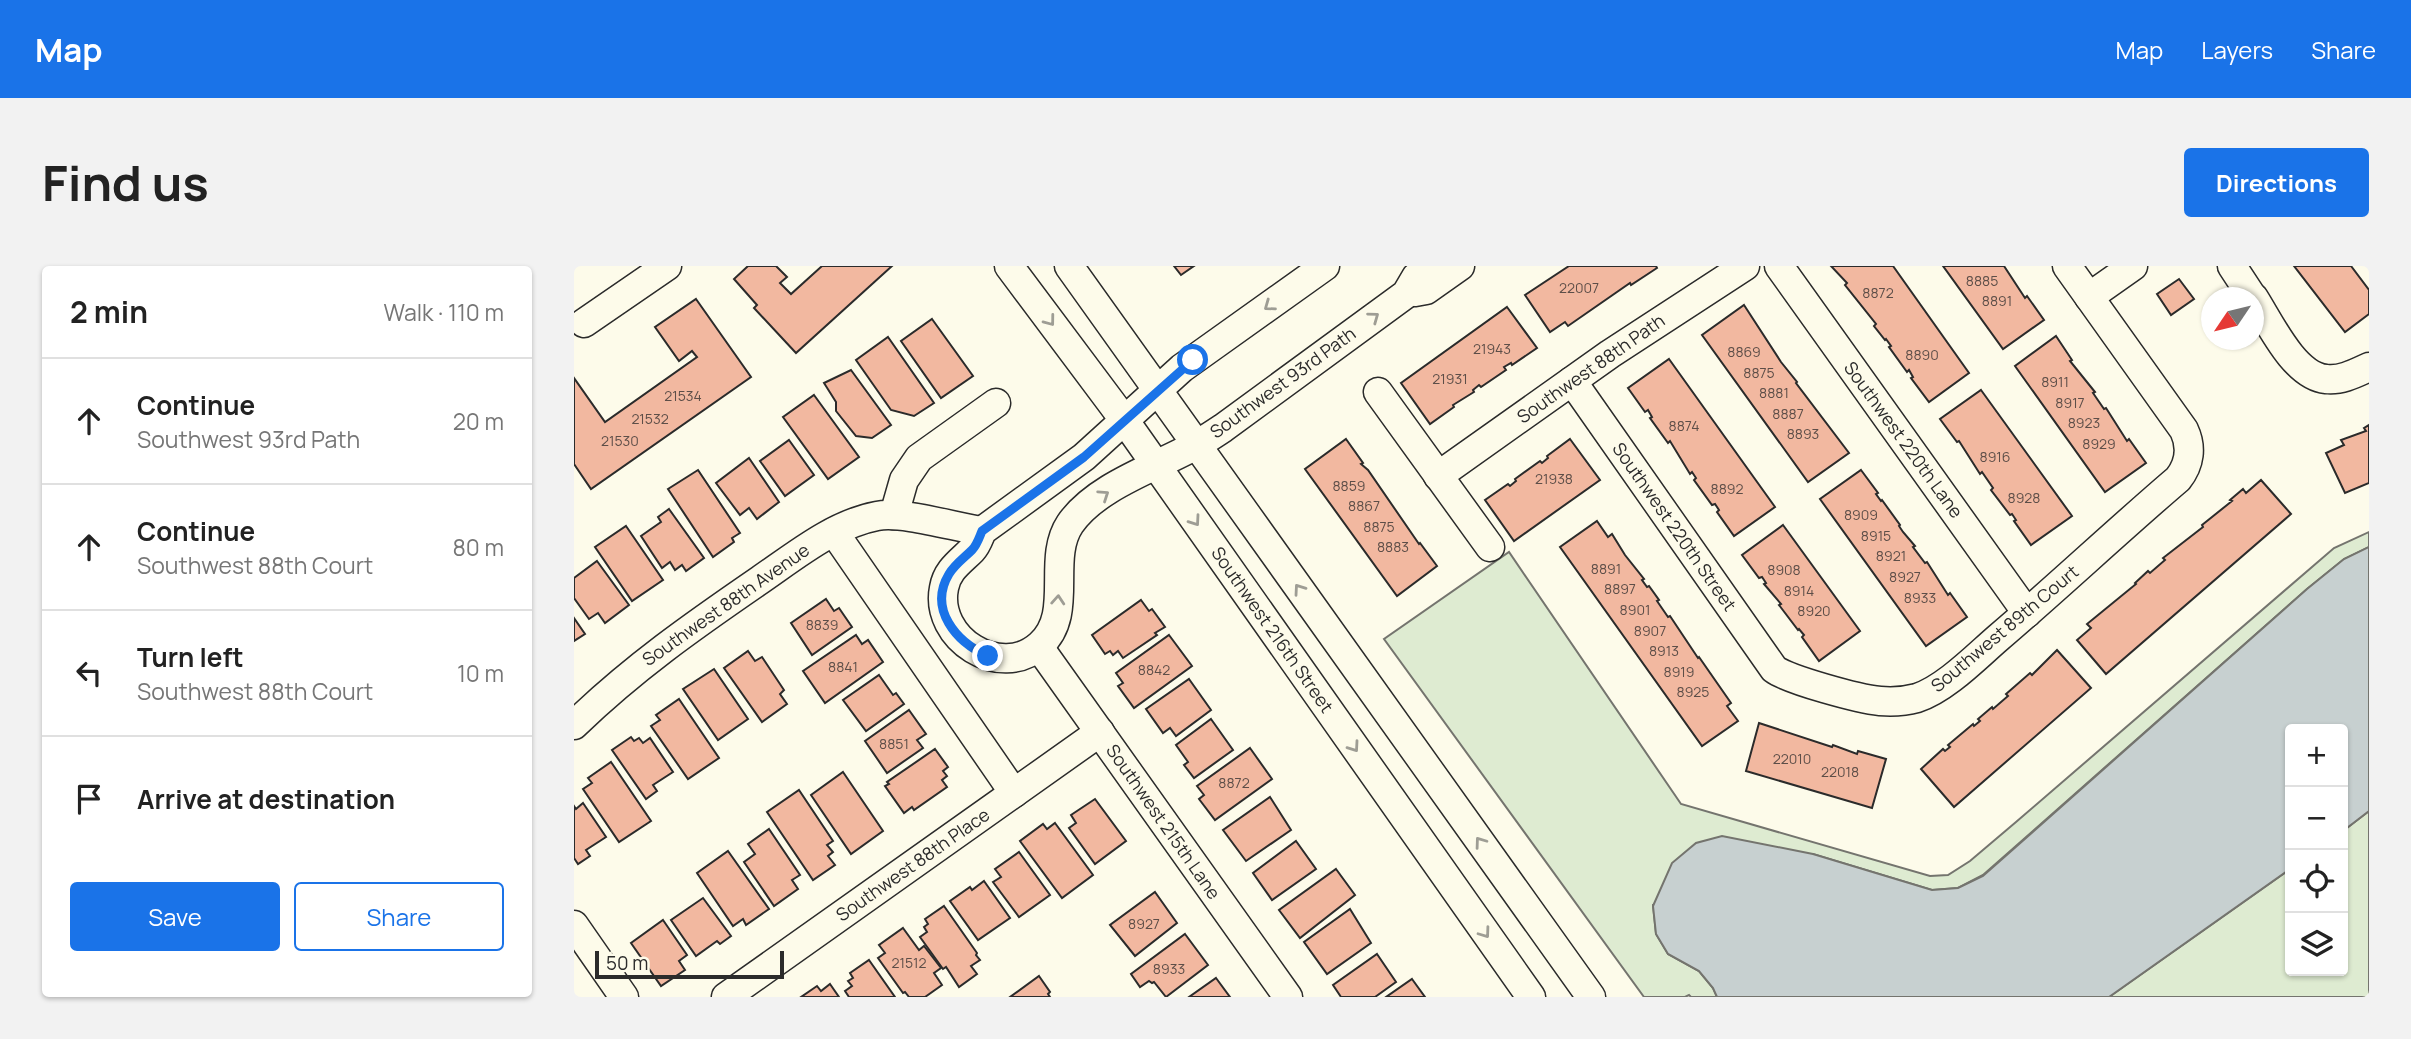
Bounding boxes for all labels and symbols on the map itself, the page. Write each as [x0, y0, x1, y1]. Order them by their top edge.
house number: 8885 [1966, 271, 1998, 290]
house number: 22007 [1559, 278, 1599, 297]
house number: 8872 [1862, 283, 1894, 302]
north arrow [2201, 287, 2264, 350]
house number: 8891 [1982, 291, 2012, 310]
one-way arrow [1264, 297, 1277, 310]
street label: Southwest 88th Path [1512, 308, 1669, 428]
one-way arrow [1041, 313, 1054, 325]
one-way arrow [1366, 313, 1379, 325]
street label: Southwest 93rd Path [1205, 321, 1360, 443]
house number: 21943 [1473, 339, 1511, 358]
house number: 8869 [1727, 342, 1761, 361]
route start [1177, 344, 1208, 375]
house number: 8890 [1905, 345, 1939, 364]
street label: Southwest 220th Lane [1839, 356, 1969, 522]
house number: 8875 [1743, 363, 1775, 382]
house number: 21931 [1432, 369, 1468, 388]
house number: 8911 [2041, 372, 2069, 391]
house number: 8881 [1759, 383, 1789, 402]
house number: 21534 [664, 386, 702, 405]
house number: 8917 [2055, 393, 2085, 412]
house number: 8887 [1772, 404, 1804, 423]
house number: 21532 [631, 409, 669, 428]
house number: 8923 [2068, 413, 2100, 432]
house number: 8874 [1669, 416, 1699, 435]
house number: 8893 [1787, 424, 1819, 443]
house number: 21530 [601, 431, 639, 450]
house number: 8929 [2082, 434, 2116, 453]
street label: Southwest 220th Street [1608, 437, 1742, 615]
house number: 8916 [1980, 447, 2010, 466]
house number: 21938 [1535, 469, 1573, 488]
house number: 8859 [1332, 476, 1366, 495]
house number: 8892 [1711, 479, 1743, 498]
house number: 8928 [2008, 488, 2040, 507]
one-way arrow [1096, 490, 1109, 503]
house number: 8867 [1348, 496, 1380, 515]
house number: 8909 [1844, 505, 1878, 524]
one-way arrow [1187, 513, 1199, 526]
house number: 8875 [1363, 517, 1395, 536]
house number: 8915 [1861, 526, 1891, 545]
street label: Southwest 88th Avenue [637, 537, 814, 671]
house number: 8883 [1377, 537, 1409, 556]
street label: Southwest 216th Street [1206, 542, 1339, 717]
house number: 8921 [1876, 546, 1906, 565]
house number: 8891 [1591, 559, 1621, 578]
street label: Southwest 89th Court [1926, 559, 2083, 697]
house number: 8908 [1767, 560, 1801, 579]
house number: 8927 [1889, 567, 1921, 586]
house number: 8897 [1604, 579, 1636, 598]
house number: 8914 [1784, 581, 1814, 600]
one-way arrow [1295, 584, 1307, 597]
house number: 8933 [1904, 588, 1936, 607]
one-way arrow [1050, 594, 1065, 605]
house number: 8901 [1620, 600, 1650, 619]
house number: 8920 [1797, 601, 1831, 620]
house number: 8839 [806, 615, 838, 634]
house number: 8907 [1634, 621, 1666, 640]
route end [972, 640, 1003, 671]
house number: 8913 [1649, 641, 1679, 660]
house number: 8841 [828, 657, 858, 676]
house number: 8842 [1138, 660, 1170, 679]
house number: 8919 [1664, 662, 1694, 681]
house number: 8925 [1677, 682, 1709, 701]
house number: 8851 [879, 734, 909, 753]
street label: Southwest 215th Lane [1101, 739, 1226, 904]
one-way arrow [1346, 739, 1358, 752]
house number: 22010 [1773, 749, 1811, 768]
house number: 22018 [1821, 762, 1859, 781]
house number: 8872 [1218, 773, 1250, 792]
street label: Southwest 88th Place [831, 802, 994, 926]
one-way arrow [1476, 837, 1488, 850]
house number: 8927 [1128, 914, 1160, 933]
one-way arrow [1477, 925, 1489, 938]
scale bar [595, 948, 784, 980]
house number: 21512 [892, 953, 927, 972]
house number: 8933 [1153, 959, 1185, 978]

